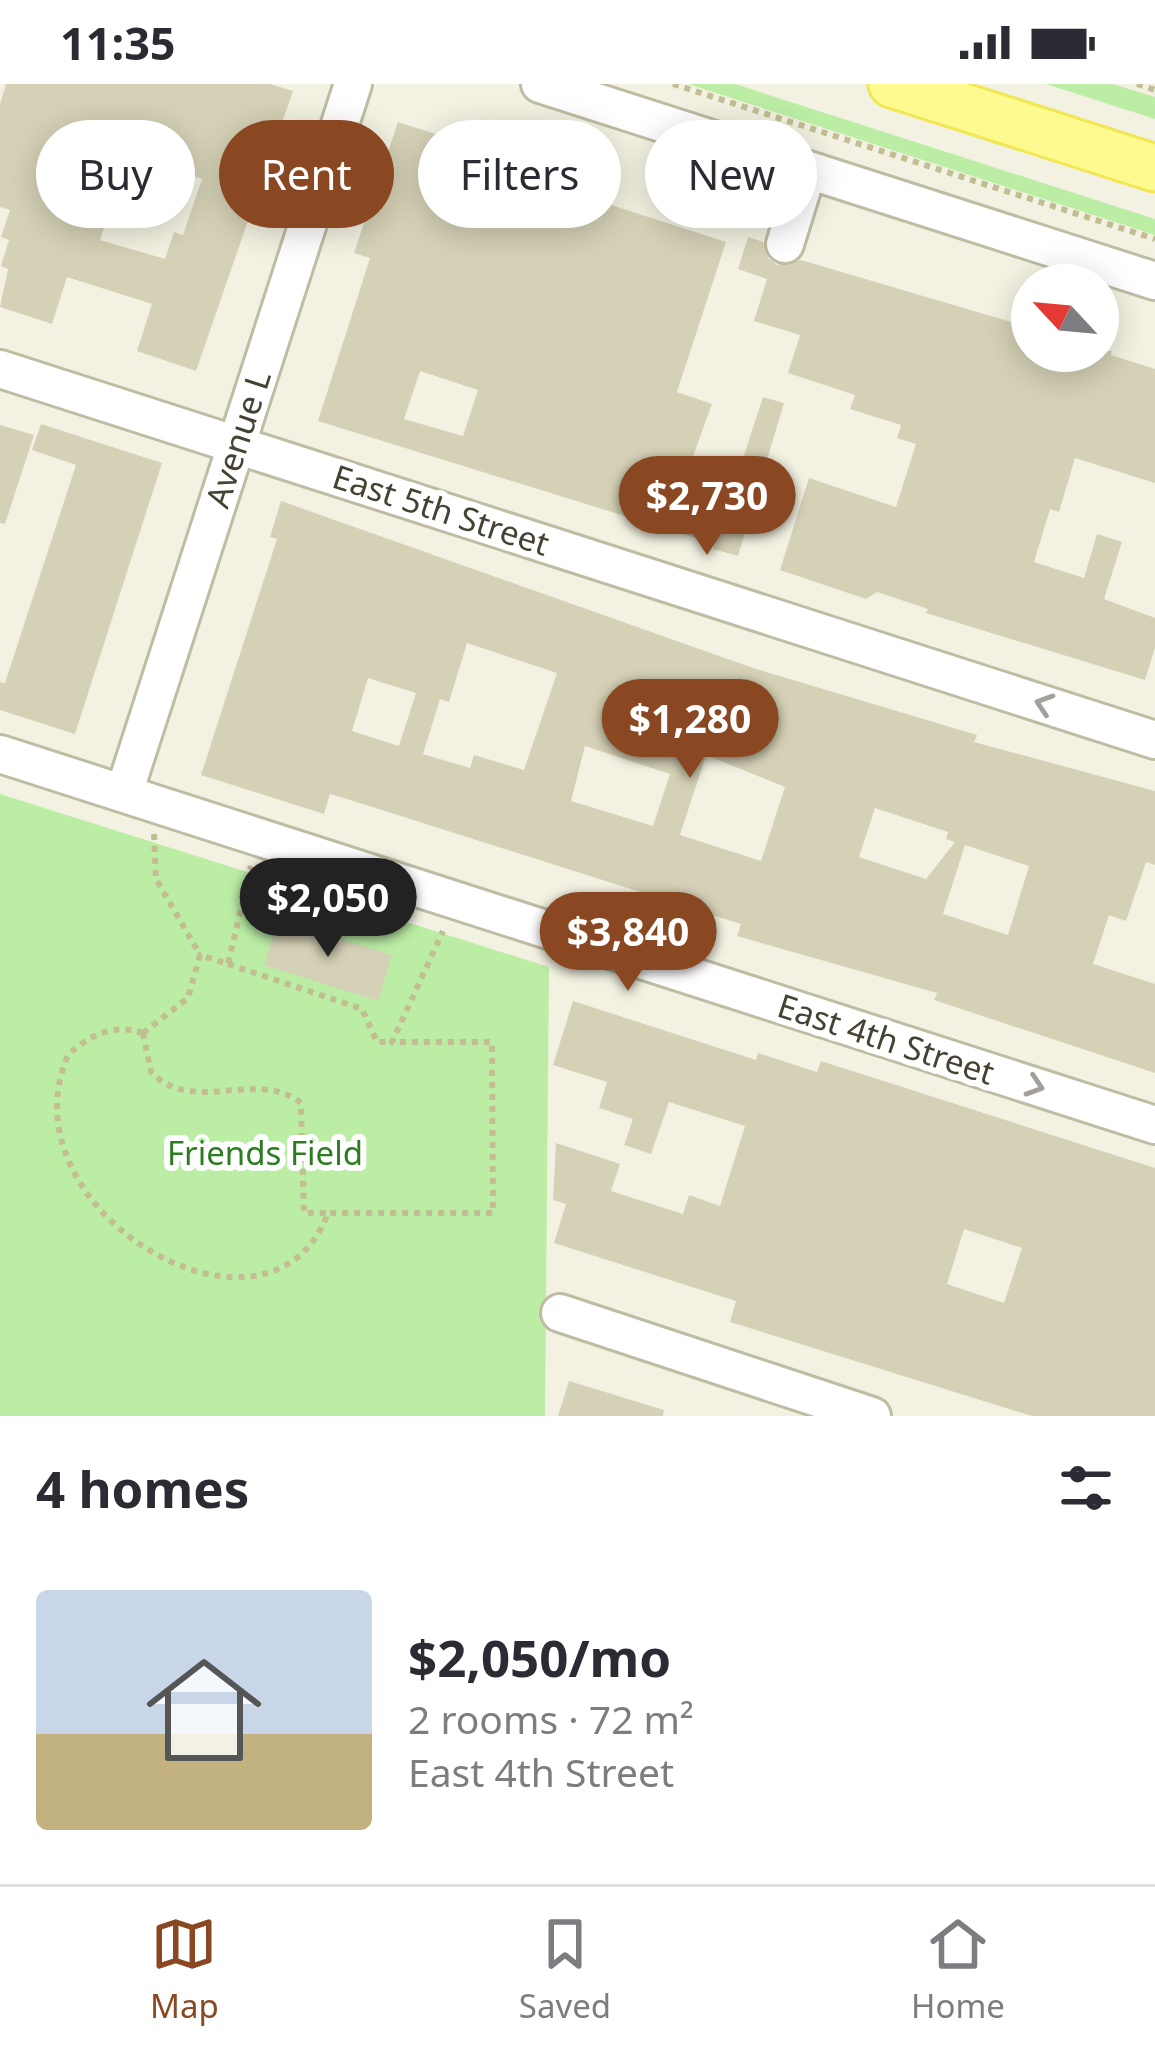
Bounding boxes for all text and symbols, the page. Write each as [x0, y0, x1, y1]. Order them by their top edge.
text: 11:35 [60, 12, 176, 73]
chip: Buy [36, 120, 195, 228]
chip: Rent [219, 120, 394, 228]
chip: Filters [418, 120, 621, 228]
chip: New [645, 120, 817, 228]
north arrow [1011, 264, 1119, 372]
map controls [1011, 264, 1119, 372]
street label: Avenue L [194, 364, 281, 513]
street label: East 5th Street [327, 453, 555, 566]
pin: $2,730 [609, 456, 805, 558]
text: $2,730 [646, 468, 768, 521]
pin: $1,280 [592, 679, 788, 781]
text: $1,280 [629, 691, 751, 744]
one-way arrow [1034, 694, 1055, 719]
pin: $2,050 [230, 858, 426, 960]
text: $2,050 [267, 870, 389, 923]
pin: $3,840 [530, 892, 726, 994]
text: $3,840 [567, 904, 689, 957]
street label: East 4th Street [772, 982, 1000, 1095]
one-way arrow [1024, 1072, 1045, 1097]
park label: Friends Field [167, 1130, 363, 1175]
text: 4 homes [36, 1453, 249, 1523]
icon: filters [1053, 1455, 1119, 1521]
text: $2,050/mo [408, 1622, 671, 1692]
icon: home [132, 1638, 276, 1782]
text: 2 rooms · 72 m² [408, 1692, 694, 1745]
text: East 4th Street [408, 1745, 674, 1798]
tab: Map [150, 1911, 219, 2028]
tab: Saved [519, 1911, 611, 2028]
tab: Home [911, 1911, 1005, 2028]

